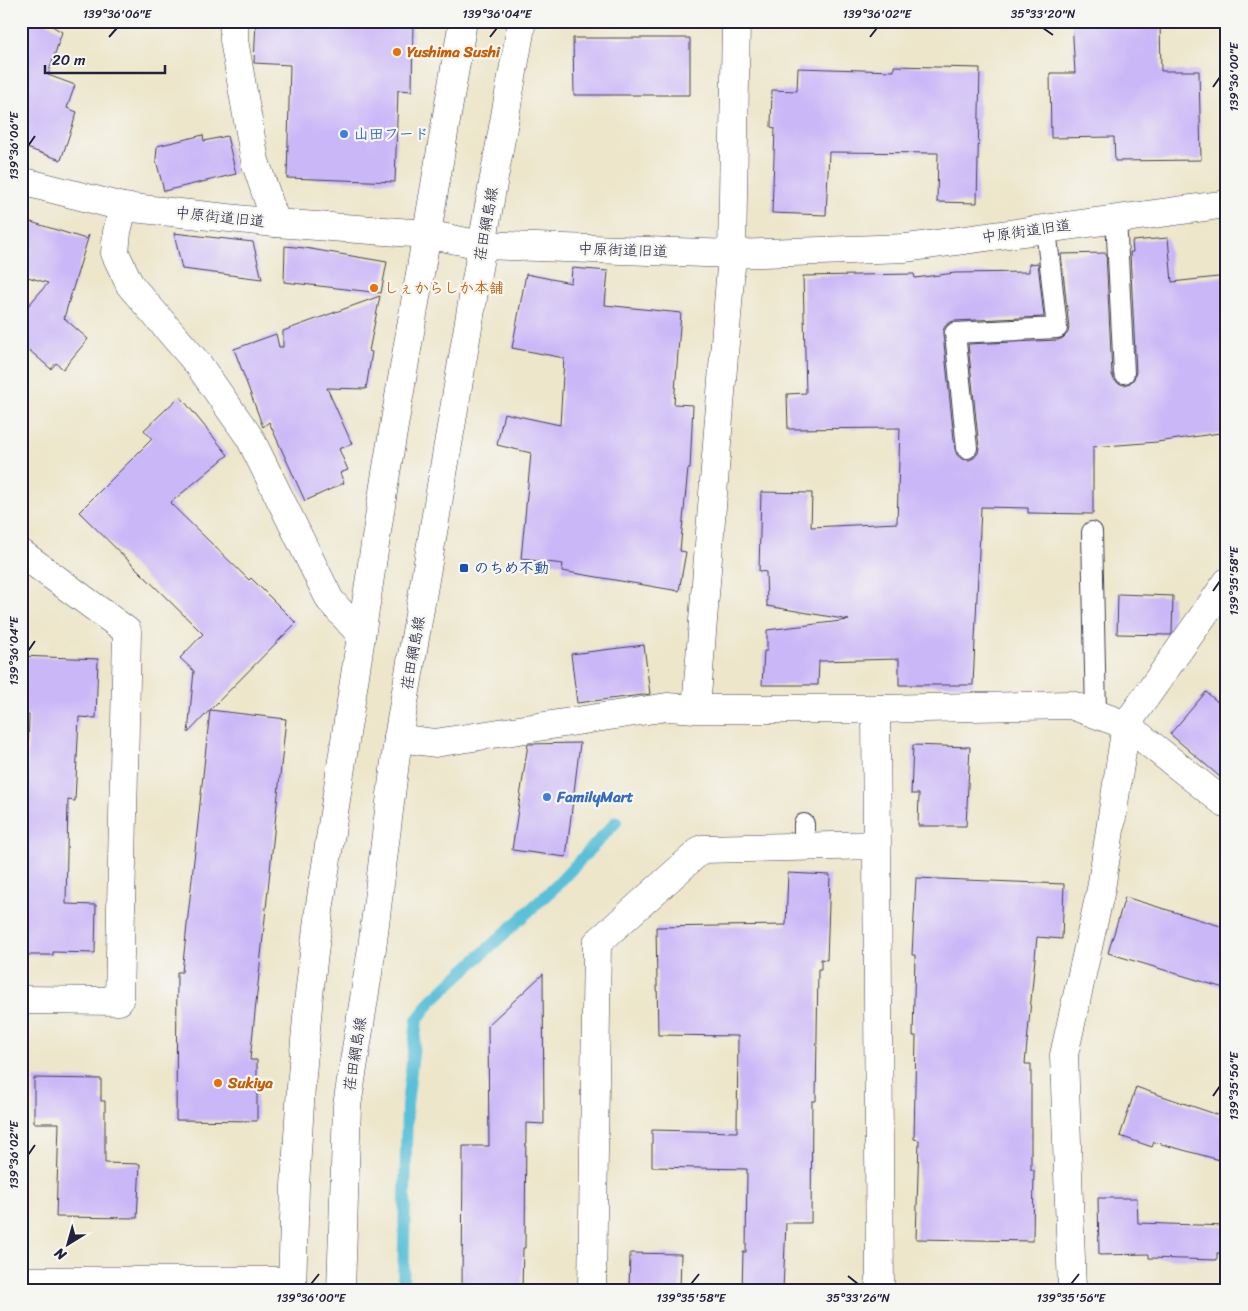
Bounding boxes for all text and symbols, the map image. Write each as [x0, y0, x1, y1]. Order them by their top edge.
text: 139°36'06"E [83, 3, 152, 25]
text: 139°36'04"E [463, 3, 533, 25]
text: 139°36'02"E [843, 3, 912, 25]
text: 35°33'20"N [1011, 3, 1076, 25]
place label: Yushima Sushi [407, 39, 501, 65]
text: 139°36'00"E [1223, 41, 1245, 111]
scale bar [45, 42, 165, 74]
marker: Yushima Sushi [391, 46, 403, 58]
text: 20 m [52, 47, 86, 73]
text: 139°36'06"E [3, 111, 25, 180]
place label: 山田フード [354, 121, 429, 147]
marker: 山田フード [338, 128, 350, 140]
street label: 荏田綱島線 [467, 185, 505, 263]
street label: 中原街道旧道 [174, 199, 266, 235]
street label: 中原街道旧道 [980, 212, 1072, 250]
street label: 中原街道旧道 [578, 235, 668, 265]
place label: しぇからしか本舗 [384, 275, 504, 301]
marker: しぇからしか本舗 [368, 282, 380, 294]
text: 139°35'58"E [1223, 545, 1245, 615]
place label: のちめ不動 [474, 555, 549, 581]
marker: のちめ不動 [458, 562, 470, 574]
street label: 荏田綱島線 [394, 614, 432, 692]
text: 139°36'04"E [3, 615, 25, 685]
place label: FamilyMart [556, 784, 634, 810]
marker: FamilyMart [541, 791, 553, 803]
street label: 荏田綱島線 [336, 1015, 374, 1093]
text: 139°35'56"E [1223, 1050, 1245, 1120]
place label: Sukiya [227, 1070, 273, 1096]
marker: Sukiya [212, 1077, 224, 1089]
text: 139°36'02"E [3, 1120, 25, 1189]
north arrow [42, 1218, 92, 1268]
text: N [49, 1241, 73, 1267]
text: 139°36'00"E [277, 1287, 347, 1309]
text: 139°35'58"E [657, 1287, 727, 1309]
text: 35°33'26"N [826, 1287, 891, 1309]
text: 139°35'56"E [1037, 1287, 1107, 1309]

